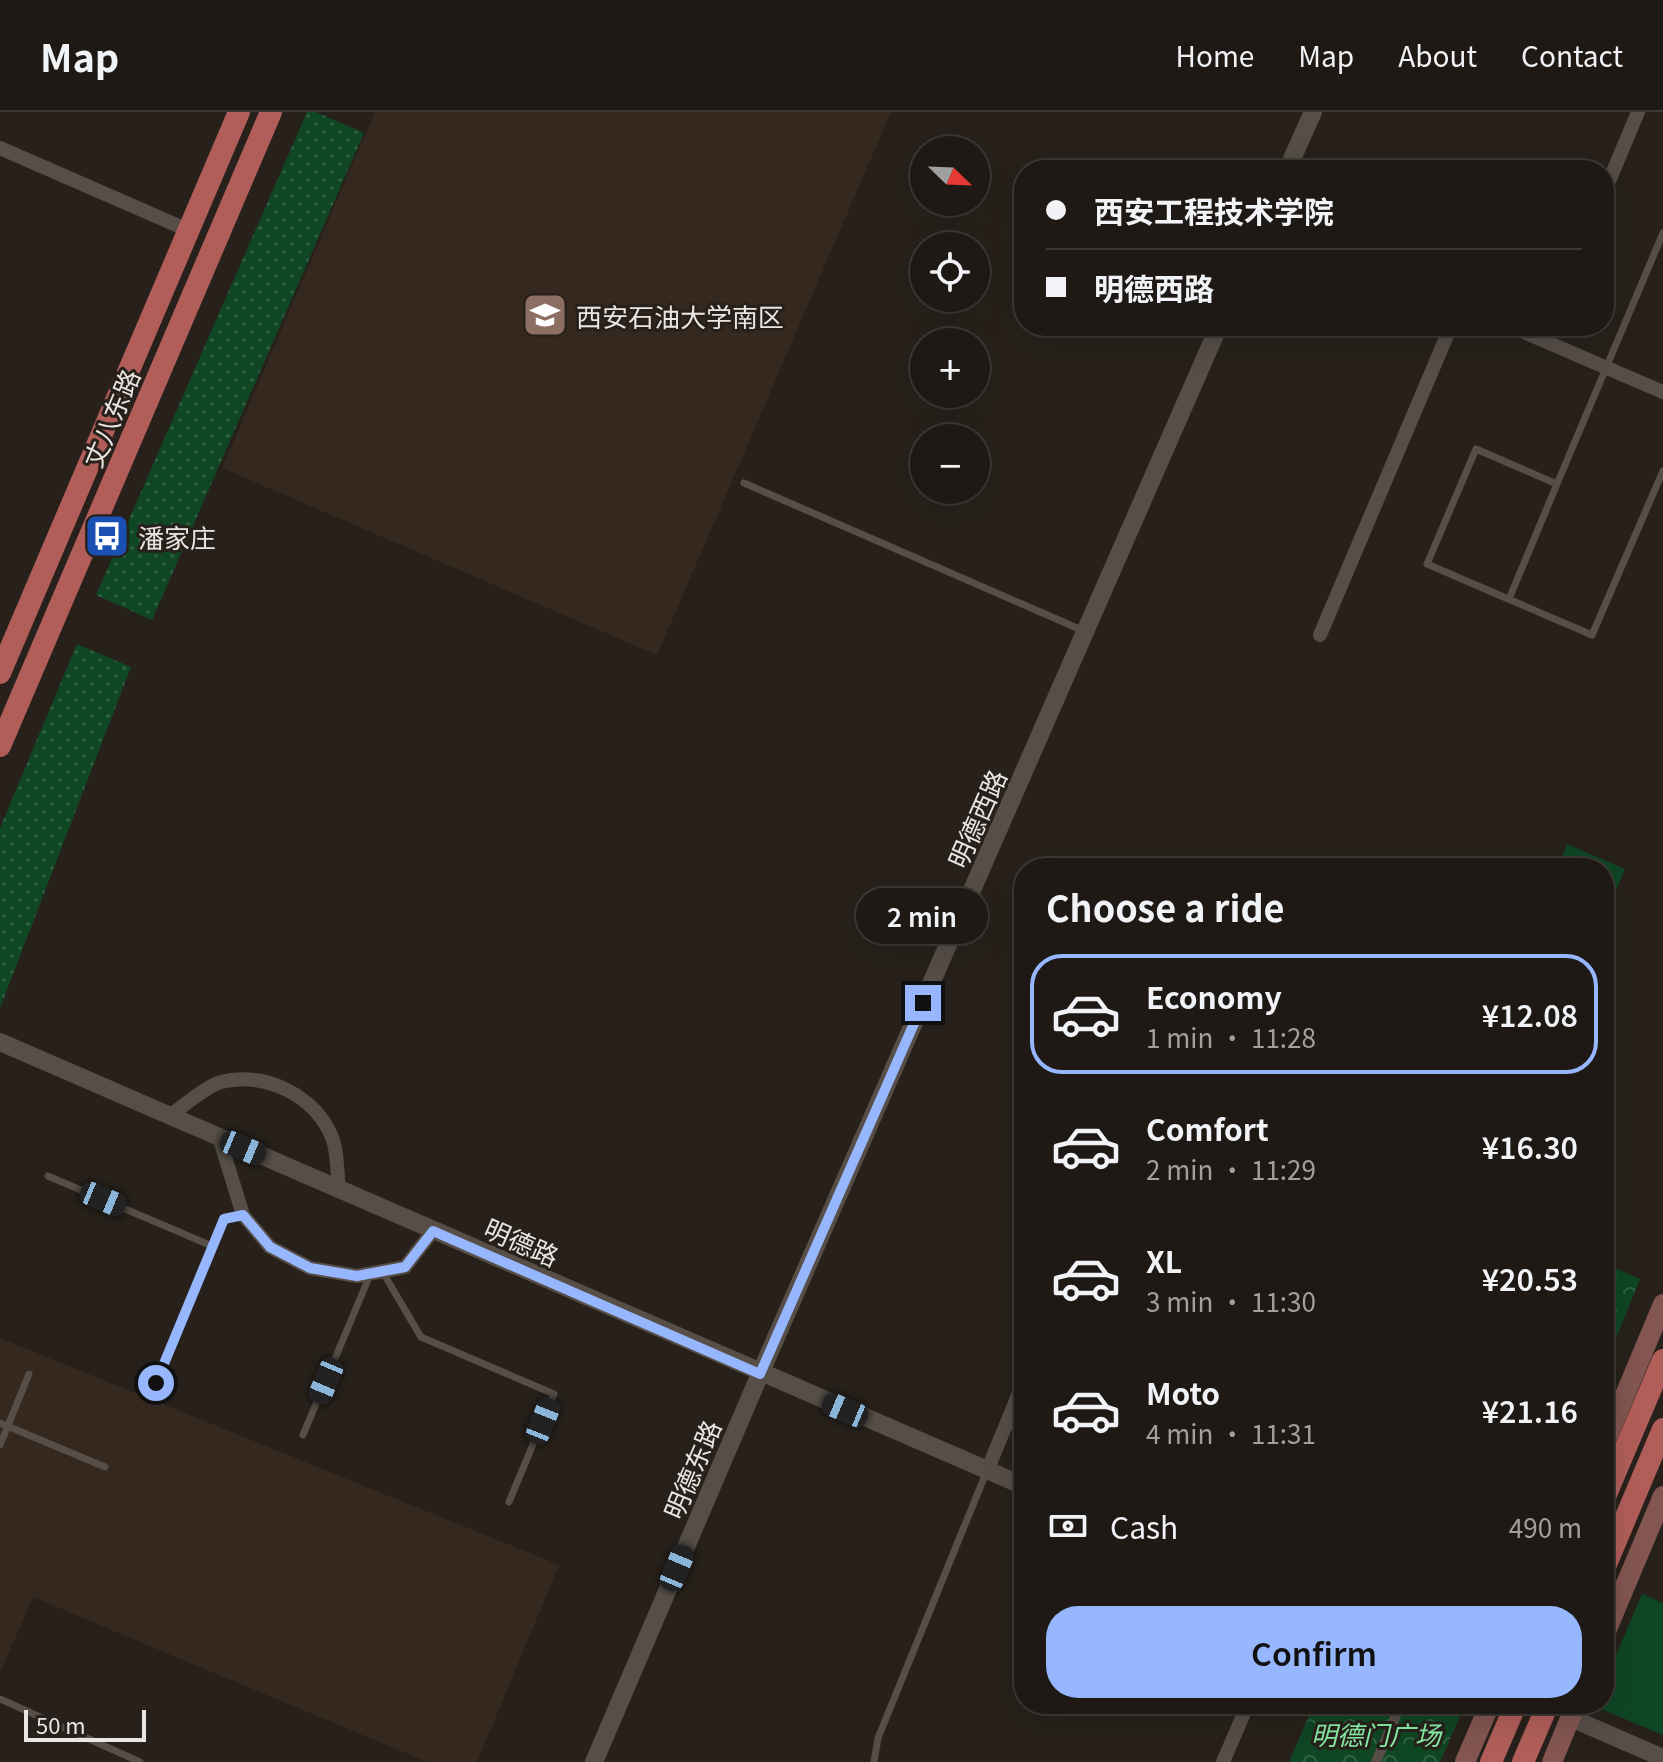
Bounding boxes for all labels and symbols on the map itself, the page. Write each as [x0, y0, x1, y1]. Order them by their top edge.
north arrow [910, 136, 990, 216]
school or university icon: 西安石油大学南区 [521, 291, 569, 339]
place label: 西安石油大学南区 [576, 297, 784, 334]
street label: 丈八东路 [73, 363, 147, 473]
bus stop icon: 潘家庄 [83, 512, 131, 560]
place label: 潘家庄 [138, 518, 216, 555]
street label: 明德西路 [938, 763, 1014, 873]
callout: 2 min [857, 887, 989, 943]
route end [905, 985, 941, 1021]
car [216, 1128, 270, 1168]
car [76, 1179, 130, 1219]
street label: 明德路 [479, 1208, 565, 1274]
car [306, 1354, 346, 1408]
route start [138, 1365, 174, 1401]
car [818, 1390, 872, 1430]
car [523, 1394, 563, 1448]
street label: 明德东路 [654, 1414, 728, 1524]
car [657, 1541, 697, 1595]
scale bar [24, 1706, 146, 1742]
park label: 明德门广场 [1311, 1715, 1443, 1752]

